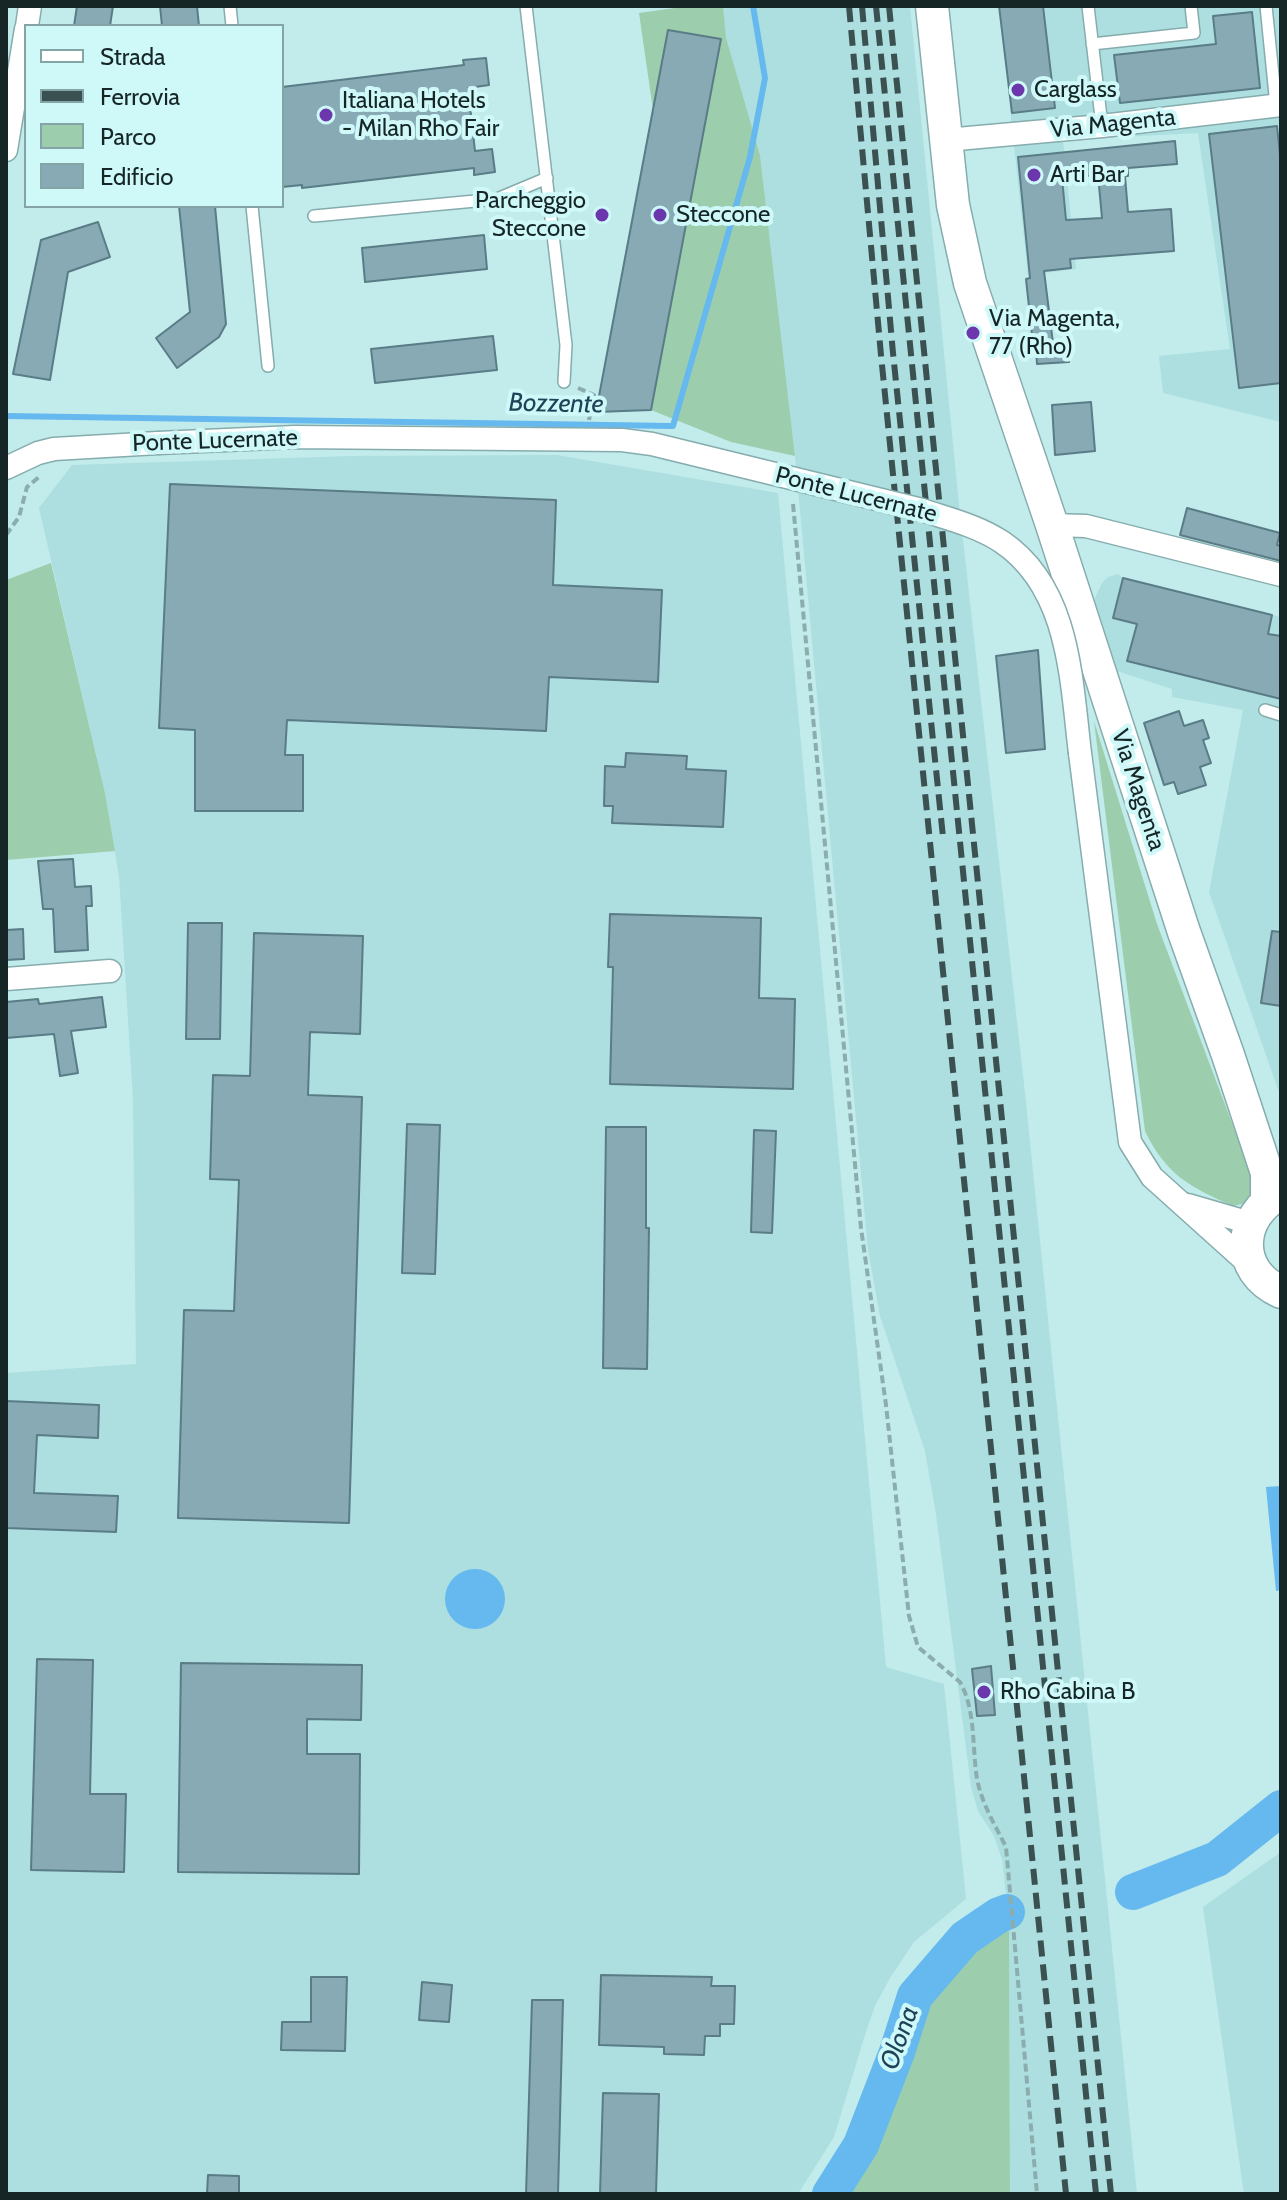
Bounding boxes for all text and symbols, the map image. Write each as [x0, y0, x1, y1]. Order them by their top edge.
legend [24, 24, 284, 208]
text: Strada [100, 42, 166, 71]
place label: Carglass [1034, 76, 1117, 104]
marker: Carglass [1009, 81, 1027, 99]
text: Ferrovia [100, 82, 180, 111]
place label: Italiana Hotels - Milan Rho Fair [342, 87, 499, 143]
street label: Via Magenta [1049, 103, 1177, 145]
marker: Italiana Hotels - Milan Rho Fair [317, 106, 335, 124]
text: Parco [100, 122, 156, 151]
place label: Arti Bar [1050, 161, 1124, 189]
text: Edificio [100, 162, 174, 191]
marker: Arti Bar [1025, 166, 1043, 184]
place label: Parcheggio Steccone [475, 187, 586, 243]
place label: Steccone [676, 201, 770, 229]
marker: Parcheggio Steccone [593, 206, 611, 224]
marker: Steccone [651, 206, 669, 224]
place label: Via Magenta, 77 (Rho) [989, 305, 1120, 361]
marker: Via Magenta, 77 (Rho) [964, 324, 982, 342]
water label: Bozzente [508, 388, 604, 420]
street label: Ponte Lucernate [132, 424, 298, 458]
street label: Ponte Lucernate [772, 461, 940, 529]
street label: Via Magenta [1105, 726, 1171, 854]
place label: Rho Cabina B [1000, 1678, 1135, 1706]
marker: Rho Cabina B [975, 1683, 993, 1701]
water label: Olona [874, 2002, 926, 2074]

